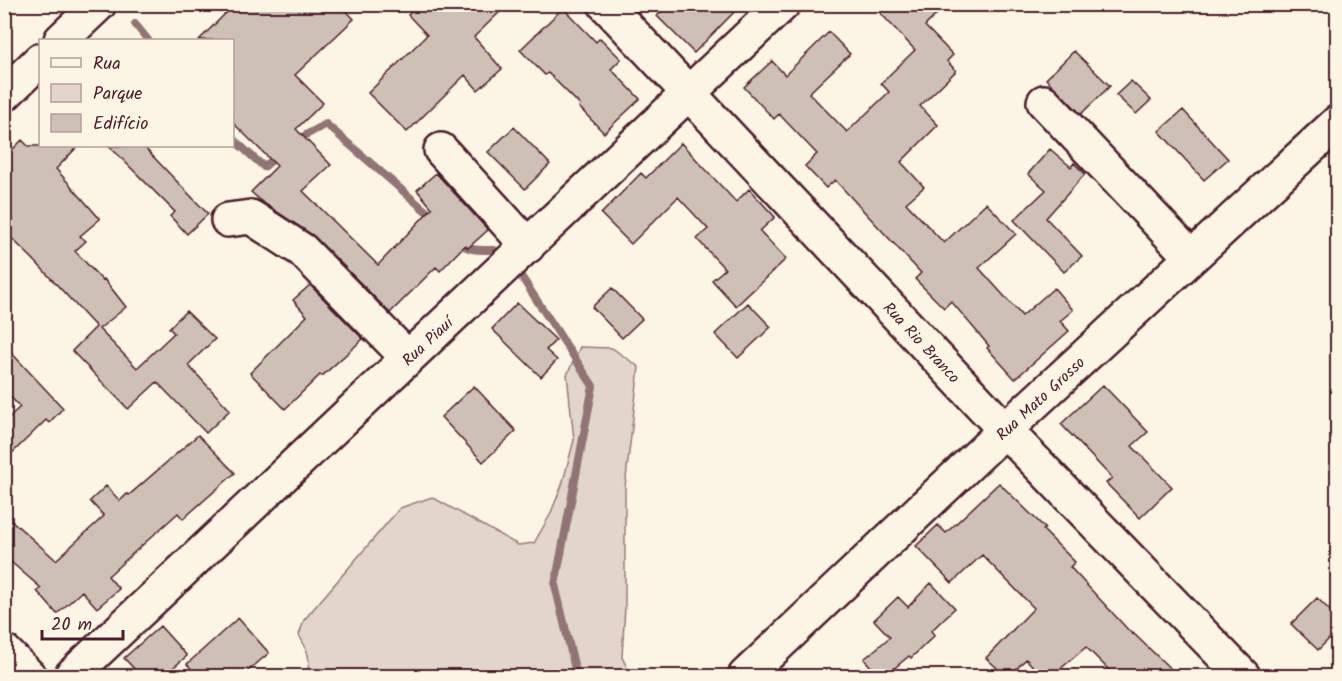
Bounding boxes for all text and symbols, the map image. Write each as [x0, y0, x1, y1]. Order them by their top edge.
legend [39, 39, 234, 147]
text: Rua [93, 50, 121, 79]
text: Parque [93, 80, 142, 109]
text: Edifício [93, 110, 148, 139]
street label: Rua Rio Branco [876, 297, 965, 389]
street label: Rua Piauí [397, 310, 461, 373]
street label: Rua Mato Grosso [991, 351, 1091, 447]
scale bar [42, 603, 123, 641]
text: 20 m [51, 611, 92, 640]

